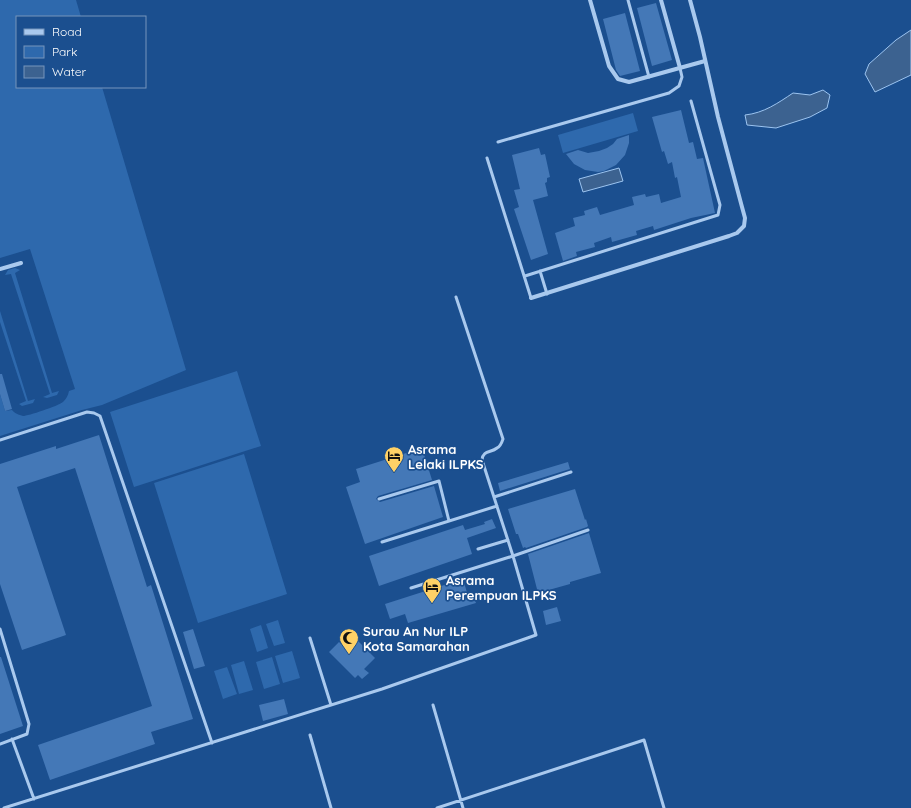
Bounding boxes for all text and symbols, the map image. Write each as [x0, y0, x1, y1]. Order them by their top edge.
legend [16, 16, 146, 88]
text: Road [52, 24, 82, 39]
text: Park [52, 44, 77, 59]
text: Water [52, 64, 87, 79]
place label: Asrama Lelaki ILPKS [408, 441, 484, 472]
hotel icon: Asrama Lelaki ILPKS [383, 445, 405, 473]
place label: Asrama Perempuan ILPKS [446, 572, 557, 603]
hotel icon: Asrama Perempuan ILPKS [421, 576, 443, 604]
place label: Surau An Nur ILP Kota Samarahan [363, 623, 470, 654]
mosque icon: Surau An Nur ILP Kota Samarahan [338, 627, 360, 655]

